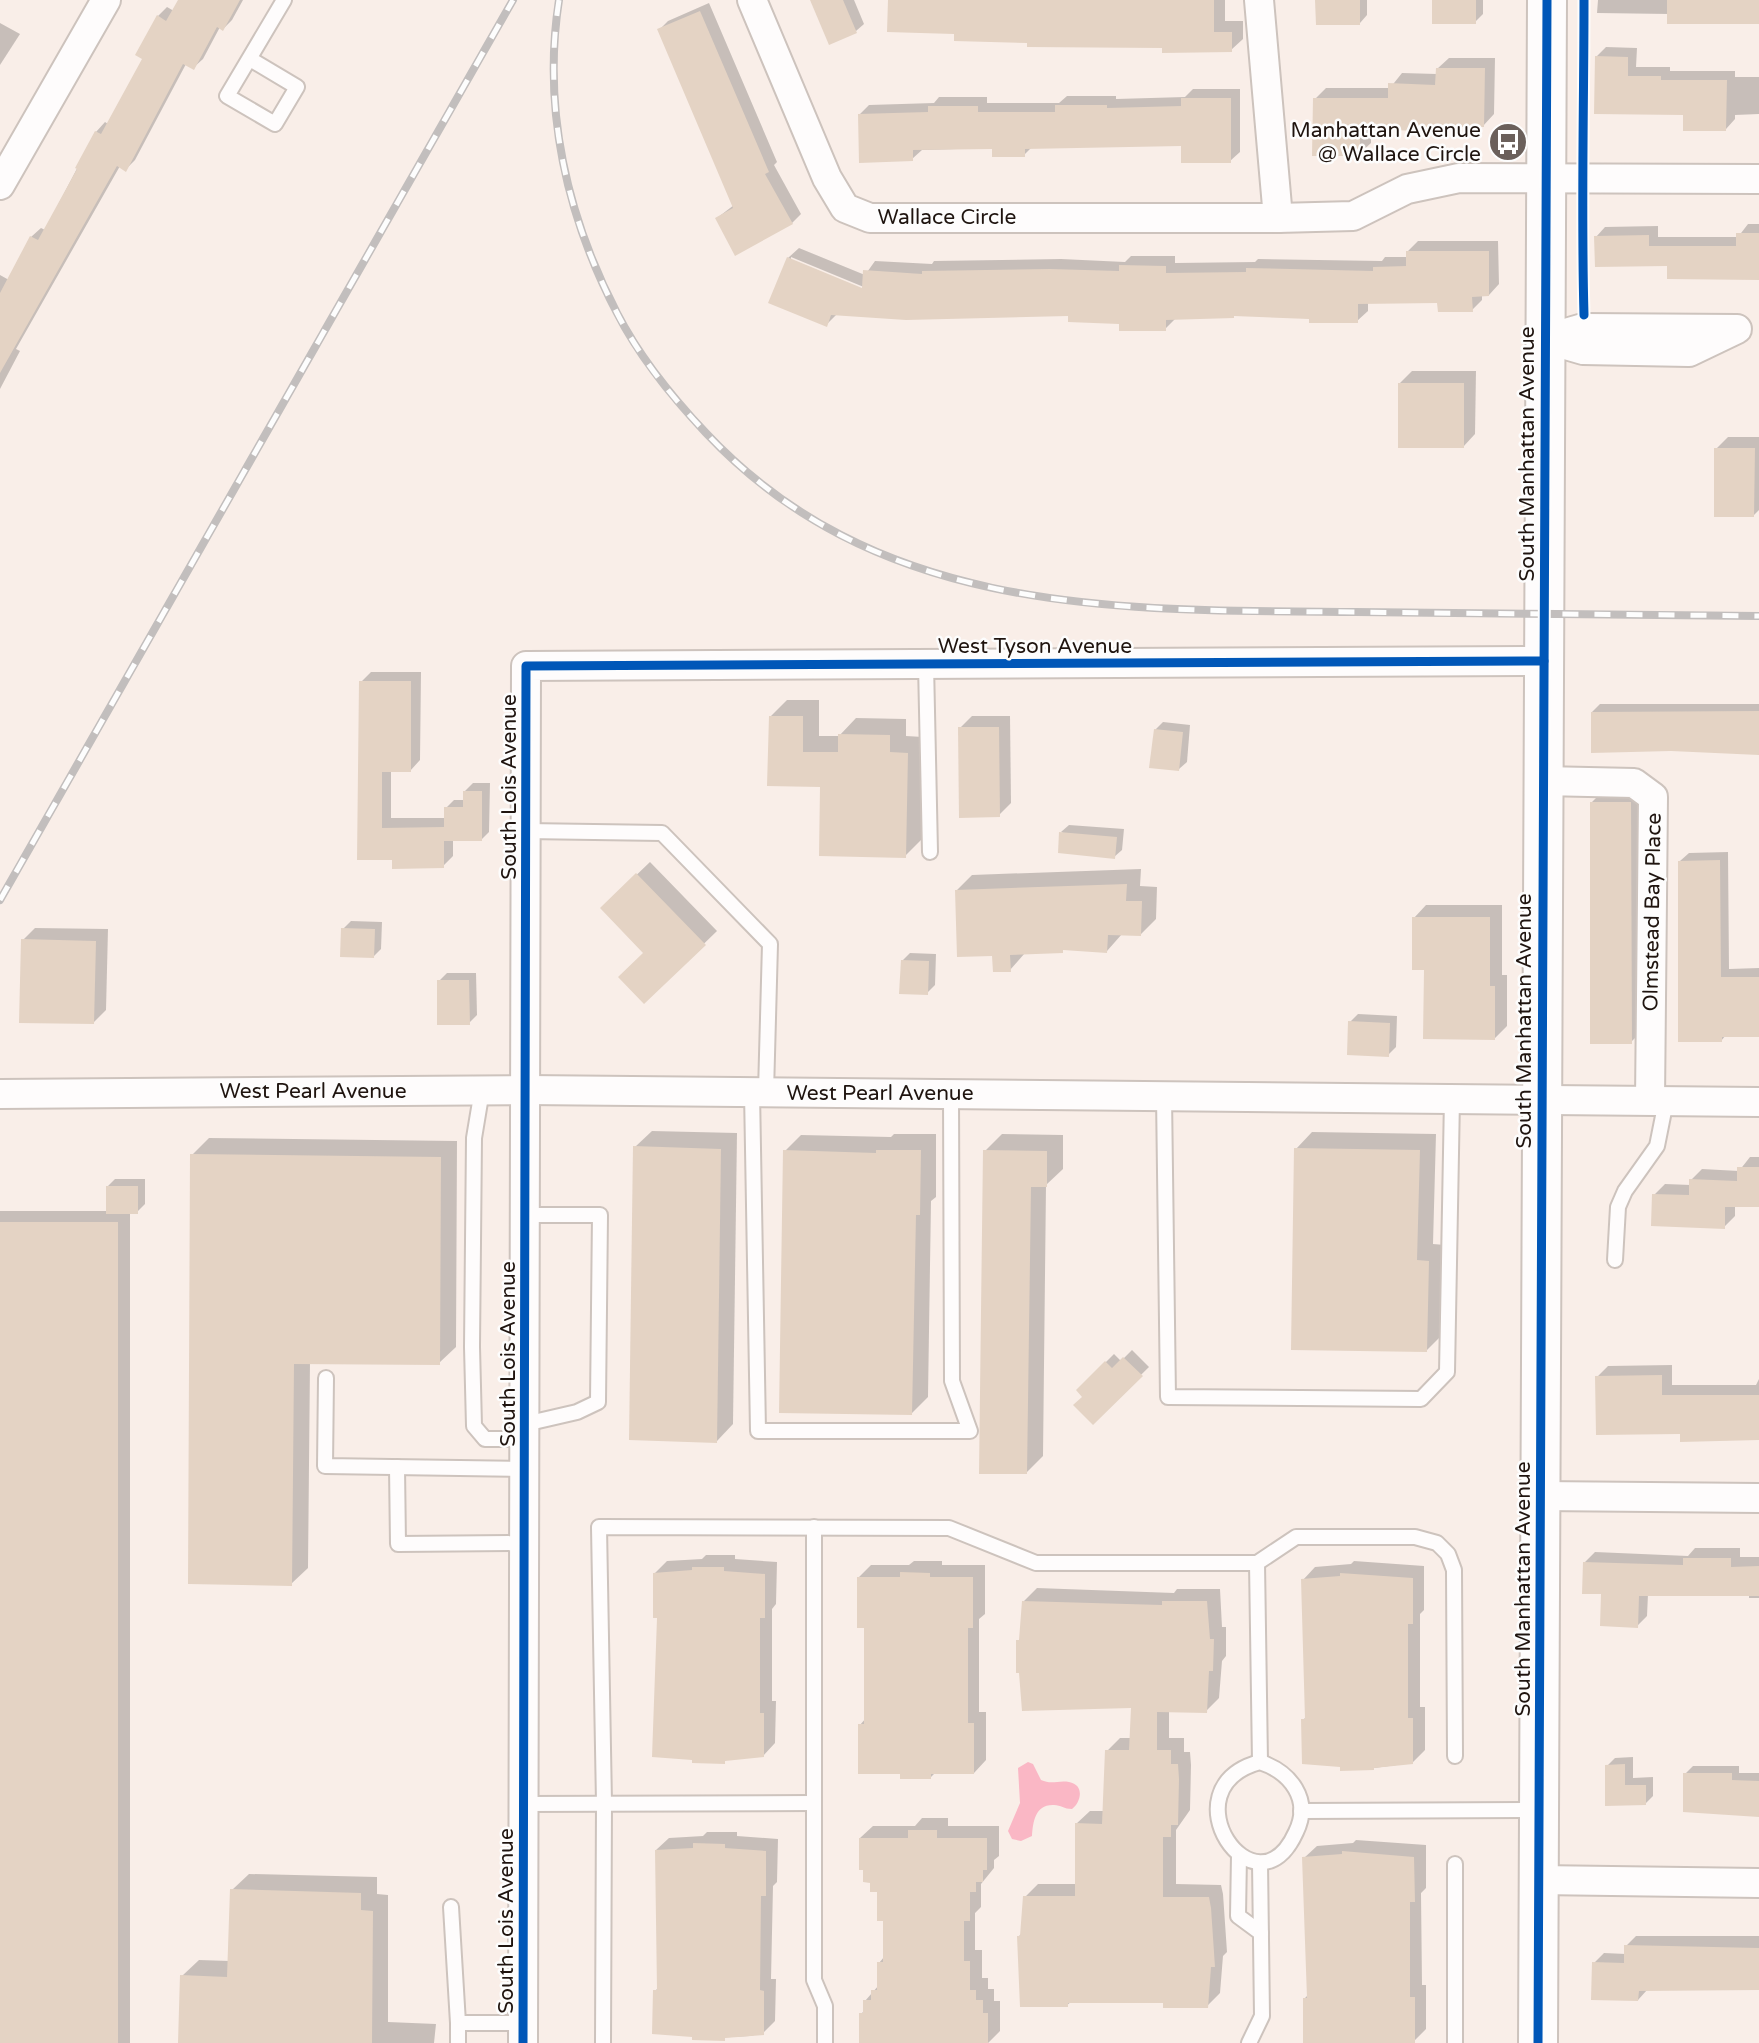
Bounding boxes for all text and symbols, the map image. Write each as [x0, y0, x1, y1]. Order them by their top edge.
place label: Manhattan Avenue @ Wallace Circle [1291, 118, 1481, 167]
bus stop icon: Manhattan Avenue @ Wallace Circle [1487, 121, 1529, 163]
street label: Wallace Circle [878, 205, 1016, 230]
street label: South Manhattan Avenue [1515, 326, 1540, 582]
street label: West Tyson Avenue [938, 634, 1132, 659]
street label: South Lois Avenue [497, 694, 522, 880]
street label: Olmstead Bay Place [1638, 812, 1667, 1011]
street label: South Manhattan Avenue [1512, 893, 1537, 1149]
street label: West Pearl Avenue [219, 1079, 407, 1104]
street label: West Pearl Avenue [786, 1081, 974, 1106]
street label: South Lois Avenue [496, 1261, 521, 1447]
street label: South Manhattan Avenue [1511, 1461, 1536, 1717]
street label: South Lois Avenue [494, 1828, 519, 2014]

